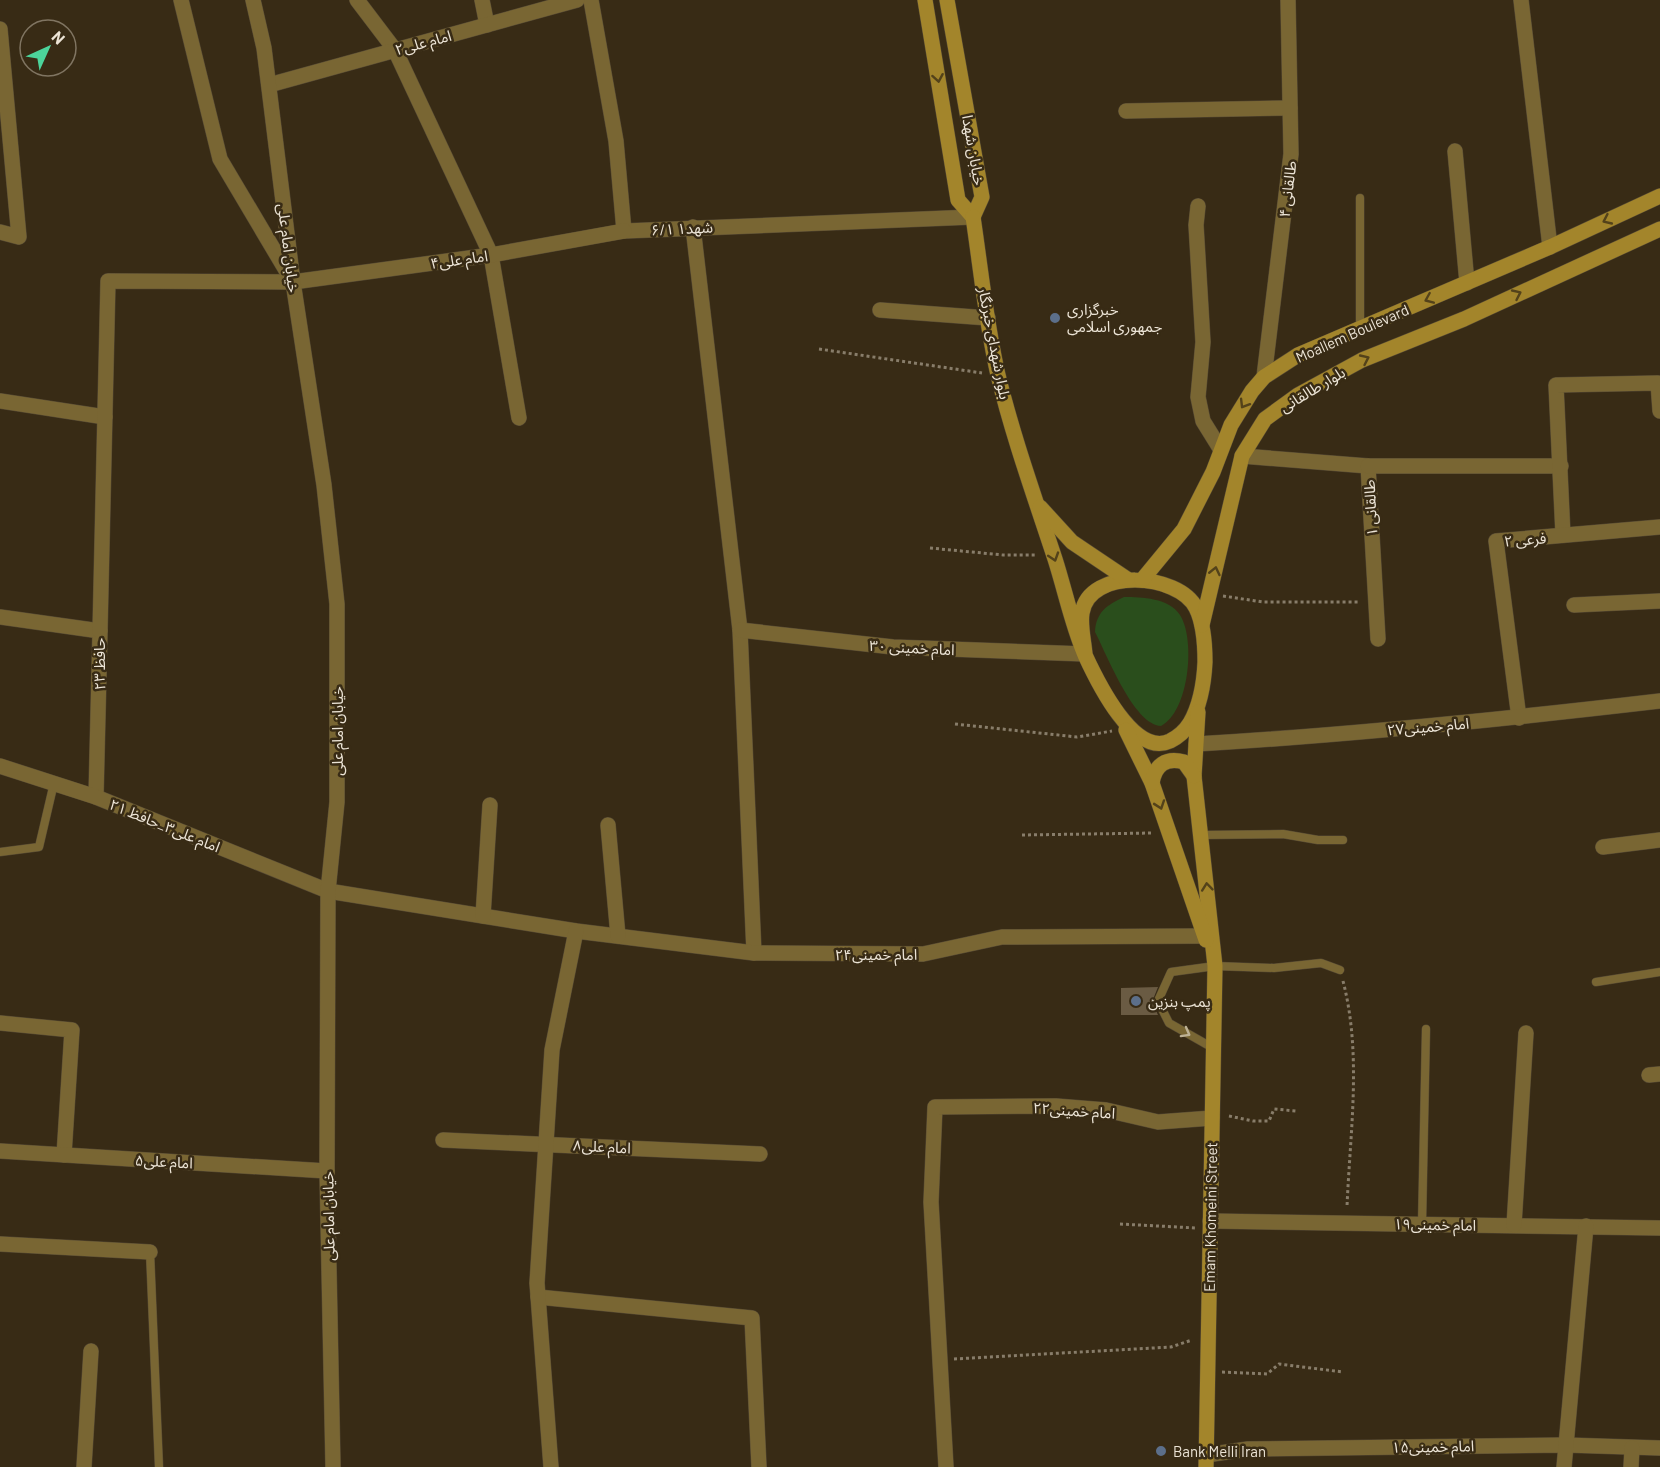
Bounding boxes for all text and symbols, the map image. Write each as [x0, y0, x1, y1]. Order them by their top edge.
north arrow [18, 18, 78, 78]
street label: امام علی۲ [393, 26, 454, 61]
text: N [48, 27, 69, 48]
one-way arrow [931, 74, 943, 83]
street label: خیابان شهدا [958, 113, 989, 187]
street label: طالقانی ۴ [1275, 160, 1300, 218]
street label: خیابان امام علی [272, 202, 303, 294]
one-way arrow [1602, 213, 1613, 225]
street label: شهد۱ ۶/۱ [651, 217, 714, 240]
street label: امام علی۴ [429, 246, 489, 275]
street label: بلوار شهدای خبرنگار [974, 284, 1015, 401]
one-way arrow [1511, 290, 1522, 302]
one-way arrow [1424, 292, 1435, 304]
place label: خبرگزاری جمهوری اسلامی [1067, 300, 1162, 336]
street label: Moallem Boulevard [1293, 300, 1411, 366]
marker: خبرگزاری جمهوری اسلامی [1048, 311, 1062, 325]
one-way arrow [1359, 355, 1370, 367]
street label: بلوار طالقانی [1276, 362, 1348, 416]
one-way arrow [1240, 397, 1251, 408]
street label: طالقانی ۱ [1360, 479, 1381, 537]
street label: فرعی ۲ [1503, 528, 1547, 551]
one-way arrow [1047, 551, 1059, 562]
one-way arrow [1208, 567, 1221, 577]
street label: امام خمینی ۳۰ [869, 636, 955, 661]
street label: حافظ ۲۳ [90, 638, 108, 690]
street label: خیابان امام علی [328, 686, 349, 776]
street label: امام خمینی۲۷ [1386, 713, 1470, 742]
street label: امام علی۳_حافظ ۲۱ [106, 795, 223, 858]
one-way arrow [1153, 799, 1165, 810]
one-way arrow [1201, 883, 1213, 892]
street label: امام خمینی۲۴ [835, 945, 917, 966]
place label: پمپ بنزین [1148, 992, 1211, 1012]
marker: پمپ بنزین [1129, 994, 1143, 1008]
one-way arrow [1180, 1026, 1191, 1037]
street label: امام خمینی۲۲ [1032, 1098, 1116, 1125]
street label: امام علی۸ [573, 1136, 631, 1159]
street label: Emam Khomeini Street [1200, 1142, 1220, 1292]
street label: امام علی۵ [135, 1151, 193, 1174]
street label: خیابان امام علی [318, 1171, 341, 1261]
street label: امام خمینی۱۹ [1394, 1214, 1476, 1237]
street label: امام خمینی۱۵ [1392, 1436, 1474, 1459]
place label: Bank Melli Iran [1173, 1442, 1266, 1460]
marker: Bank Melli Iran [1154, 1444, 1168, 1458]

